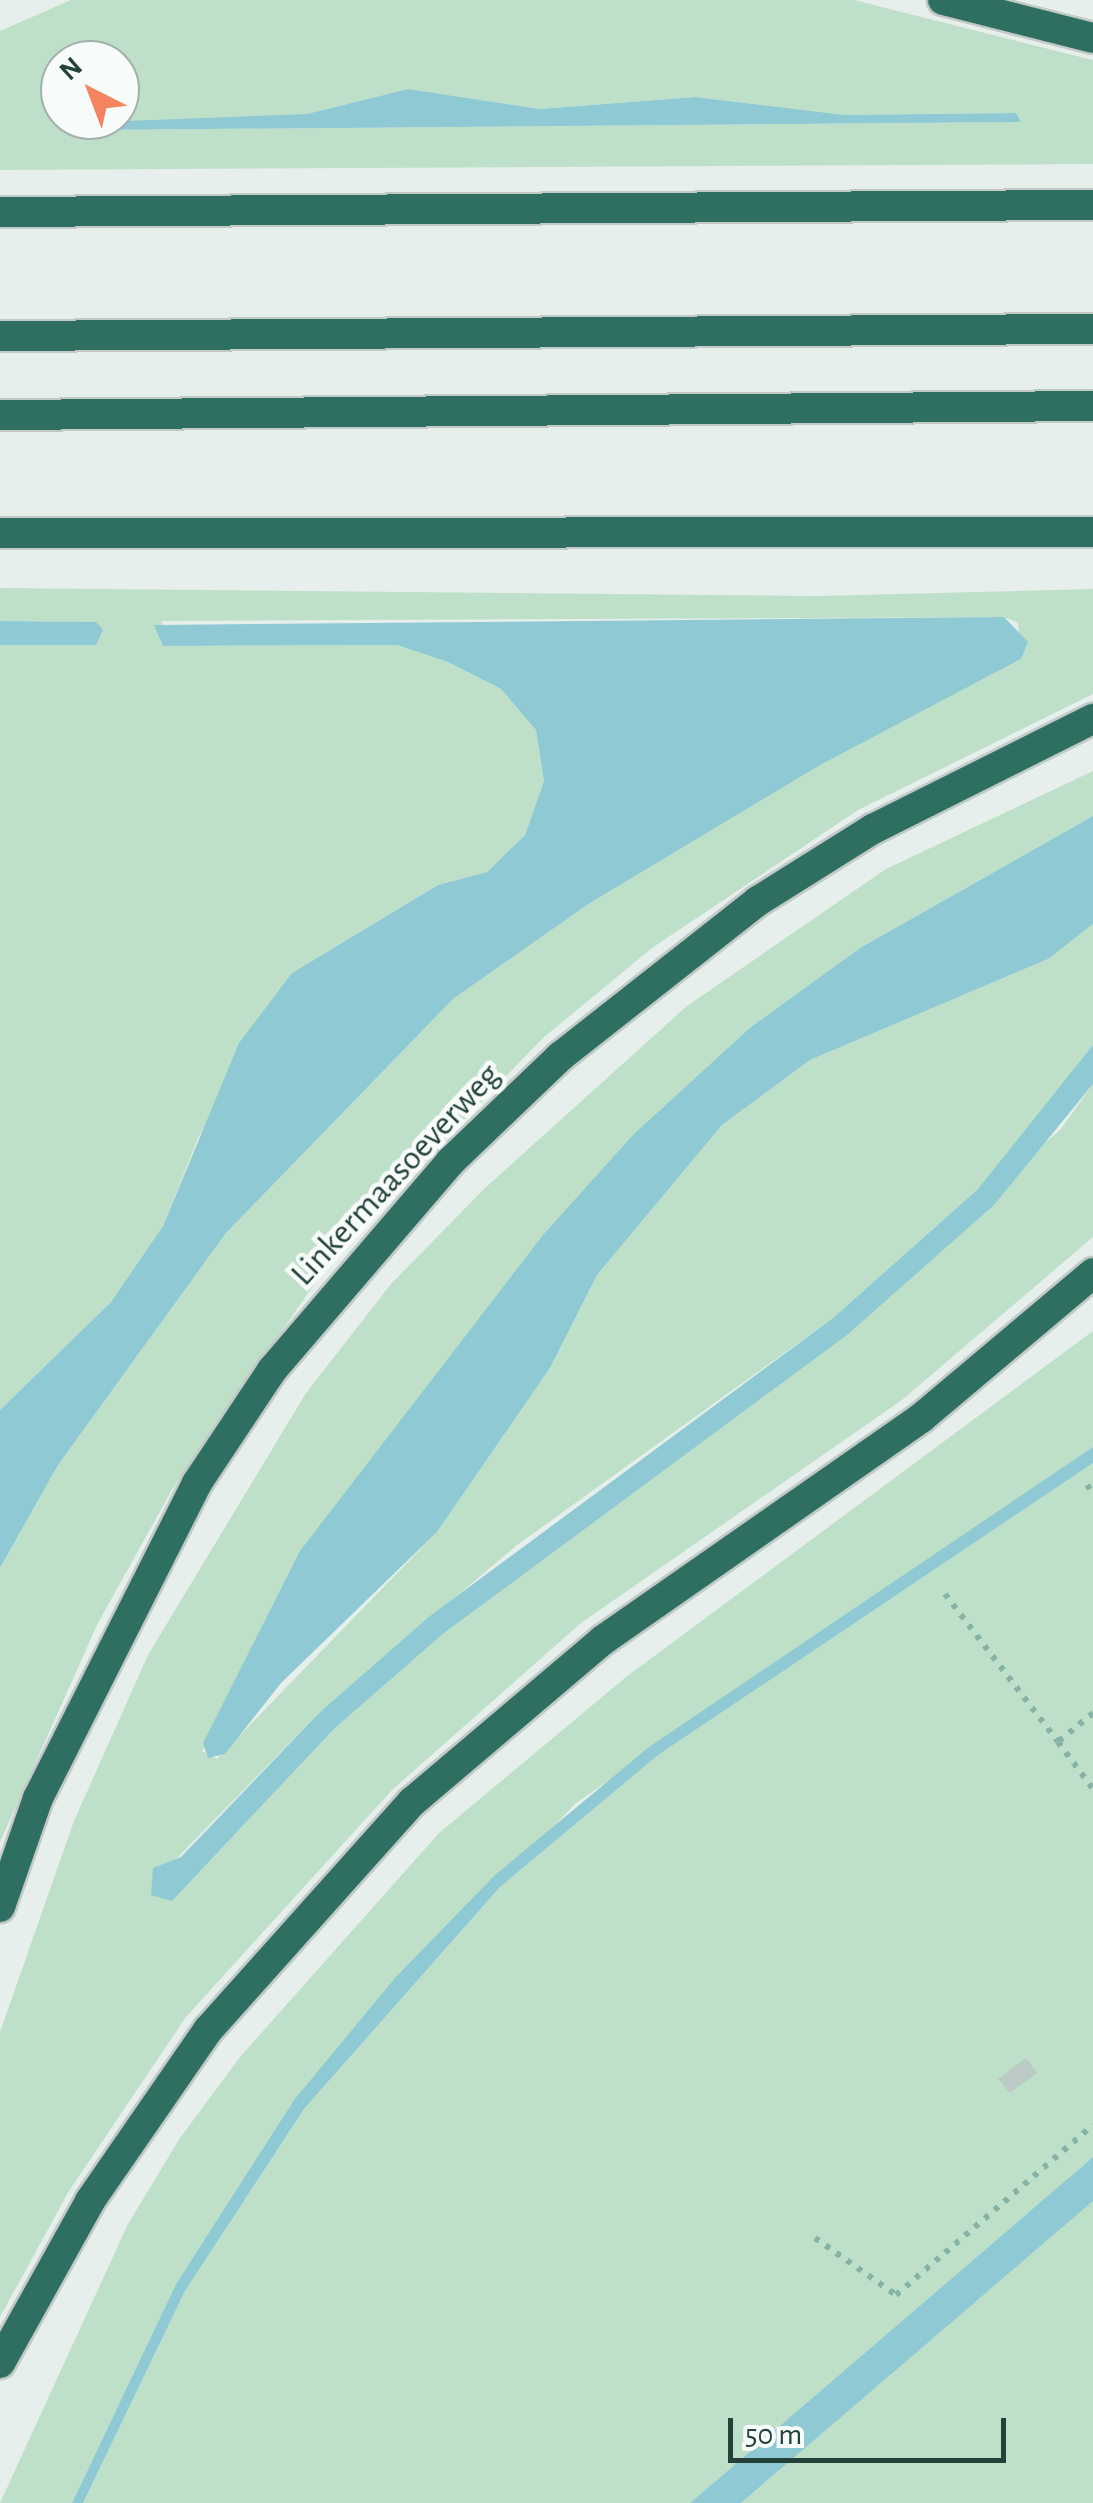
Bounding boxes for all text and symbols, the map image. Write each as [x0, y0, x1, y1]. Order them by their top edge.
north arrow [40, 40, 140, 140]
text: N [55, 52, 88, 86]
street label: Linkermaasoeverweg [282, 1055, 510, 1295]
scale bar [733, 2398, 1010, 2460]
text: 50 m [745, 2420, 802, 2450]

